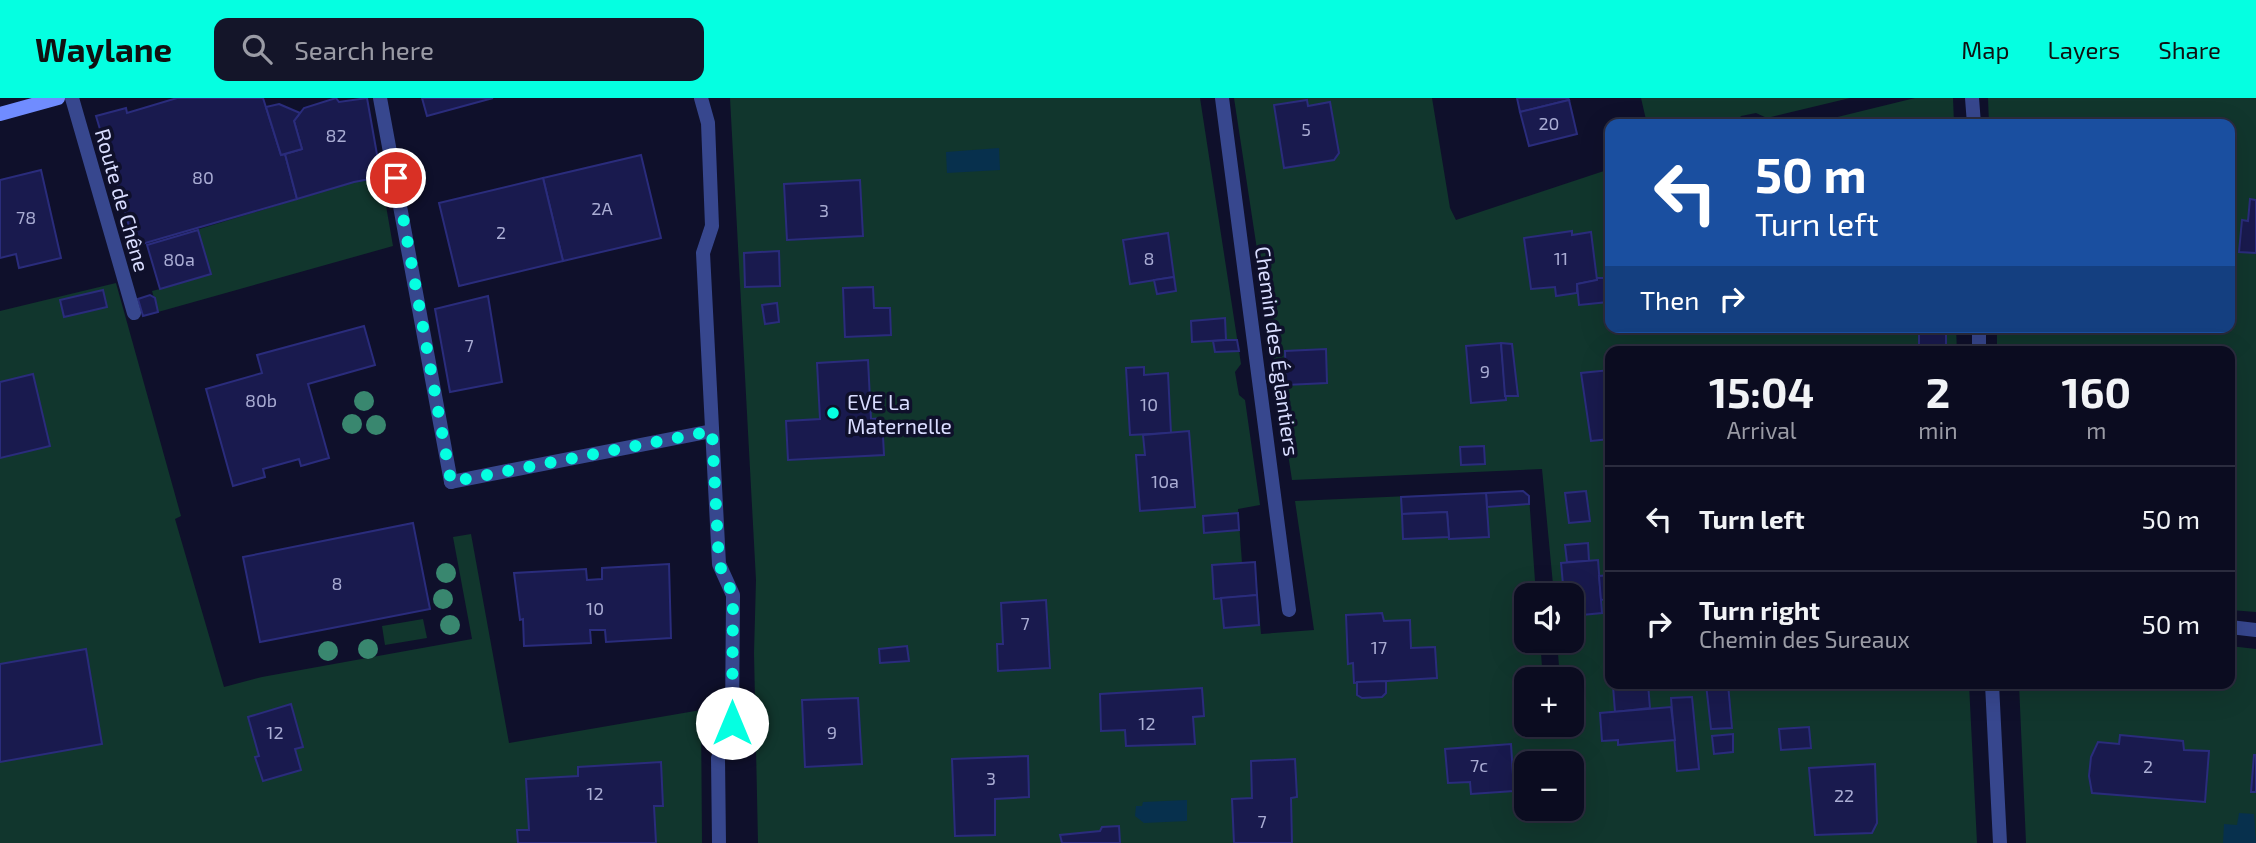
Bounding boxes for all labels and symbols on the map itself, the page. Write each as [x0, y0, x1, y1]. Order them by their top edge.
house number: 20 [1539, 112, 1559, 134]
house number: 5 [1301, 118, 1311, 140]
house number: 82 [325, 124, 347, 146]
street label: Route de Chêne [91, 126, 155, 274]
pin [366, 148, 426, 208]
house number: 80 [192, 166, 214, 188]
house number: 2A [591, 197, 613, 219]
house number: 3 [819, 199, 829, 221]
house number: 78 [16, 206, 36, 228]
house number: 2 [496, 221, 506, 243]
street label: Chemin des Églantiers [1251, 244, 1305, 458]
house number: 8 [1144, 247, 1154, 269]
house number: 11 [1554, 247, 1568, 269]
house number: 80a [163, 248, 195, 270]
house number: 7 [464, 334, 474, 356]
house number: 9 [1480, 360, 1490, 382]
house number: 80b [245, 389, 277, 411]
place label: EVE La Maternelle [847, 389, 952, 438]
house number: 10 [1140, 393, 1158, 415]
marker: EVE La Maternelle [825, 405, 841, 421]
house number: 10a [1151, 470, 1179, 492]
house number: 8 [332, 572, 342, 594]
house number: 10 [586, 597, 604, 619]
house number: 7 [1020, 612, 1030, 634]
house number: 17 [1371, 636, 1387, 658]
position arrow [695, 686, 769, 760]
house number: 12 [1138, 712, 1156, 734]
house number: 12 [266, 721, 284, 743]
house number: 9 [827, 721, 837, 743]
house number: 7c [1470, 754, 1488, 776]
house number: 2 [2143, 755, 2153, 777]
house number: 3 [986, 767, 996, 789]
house number: 12 [586, 782, 604, 804]
house number: 22 [1834, 784, 1854, 806]
house number: 7 [1257, 810, 1267, 832]

